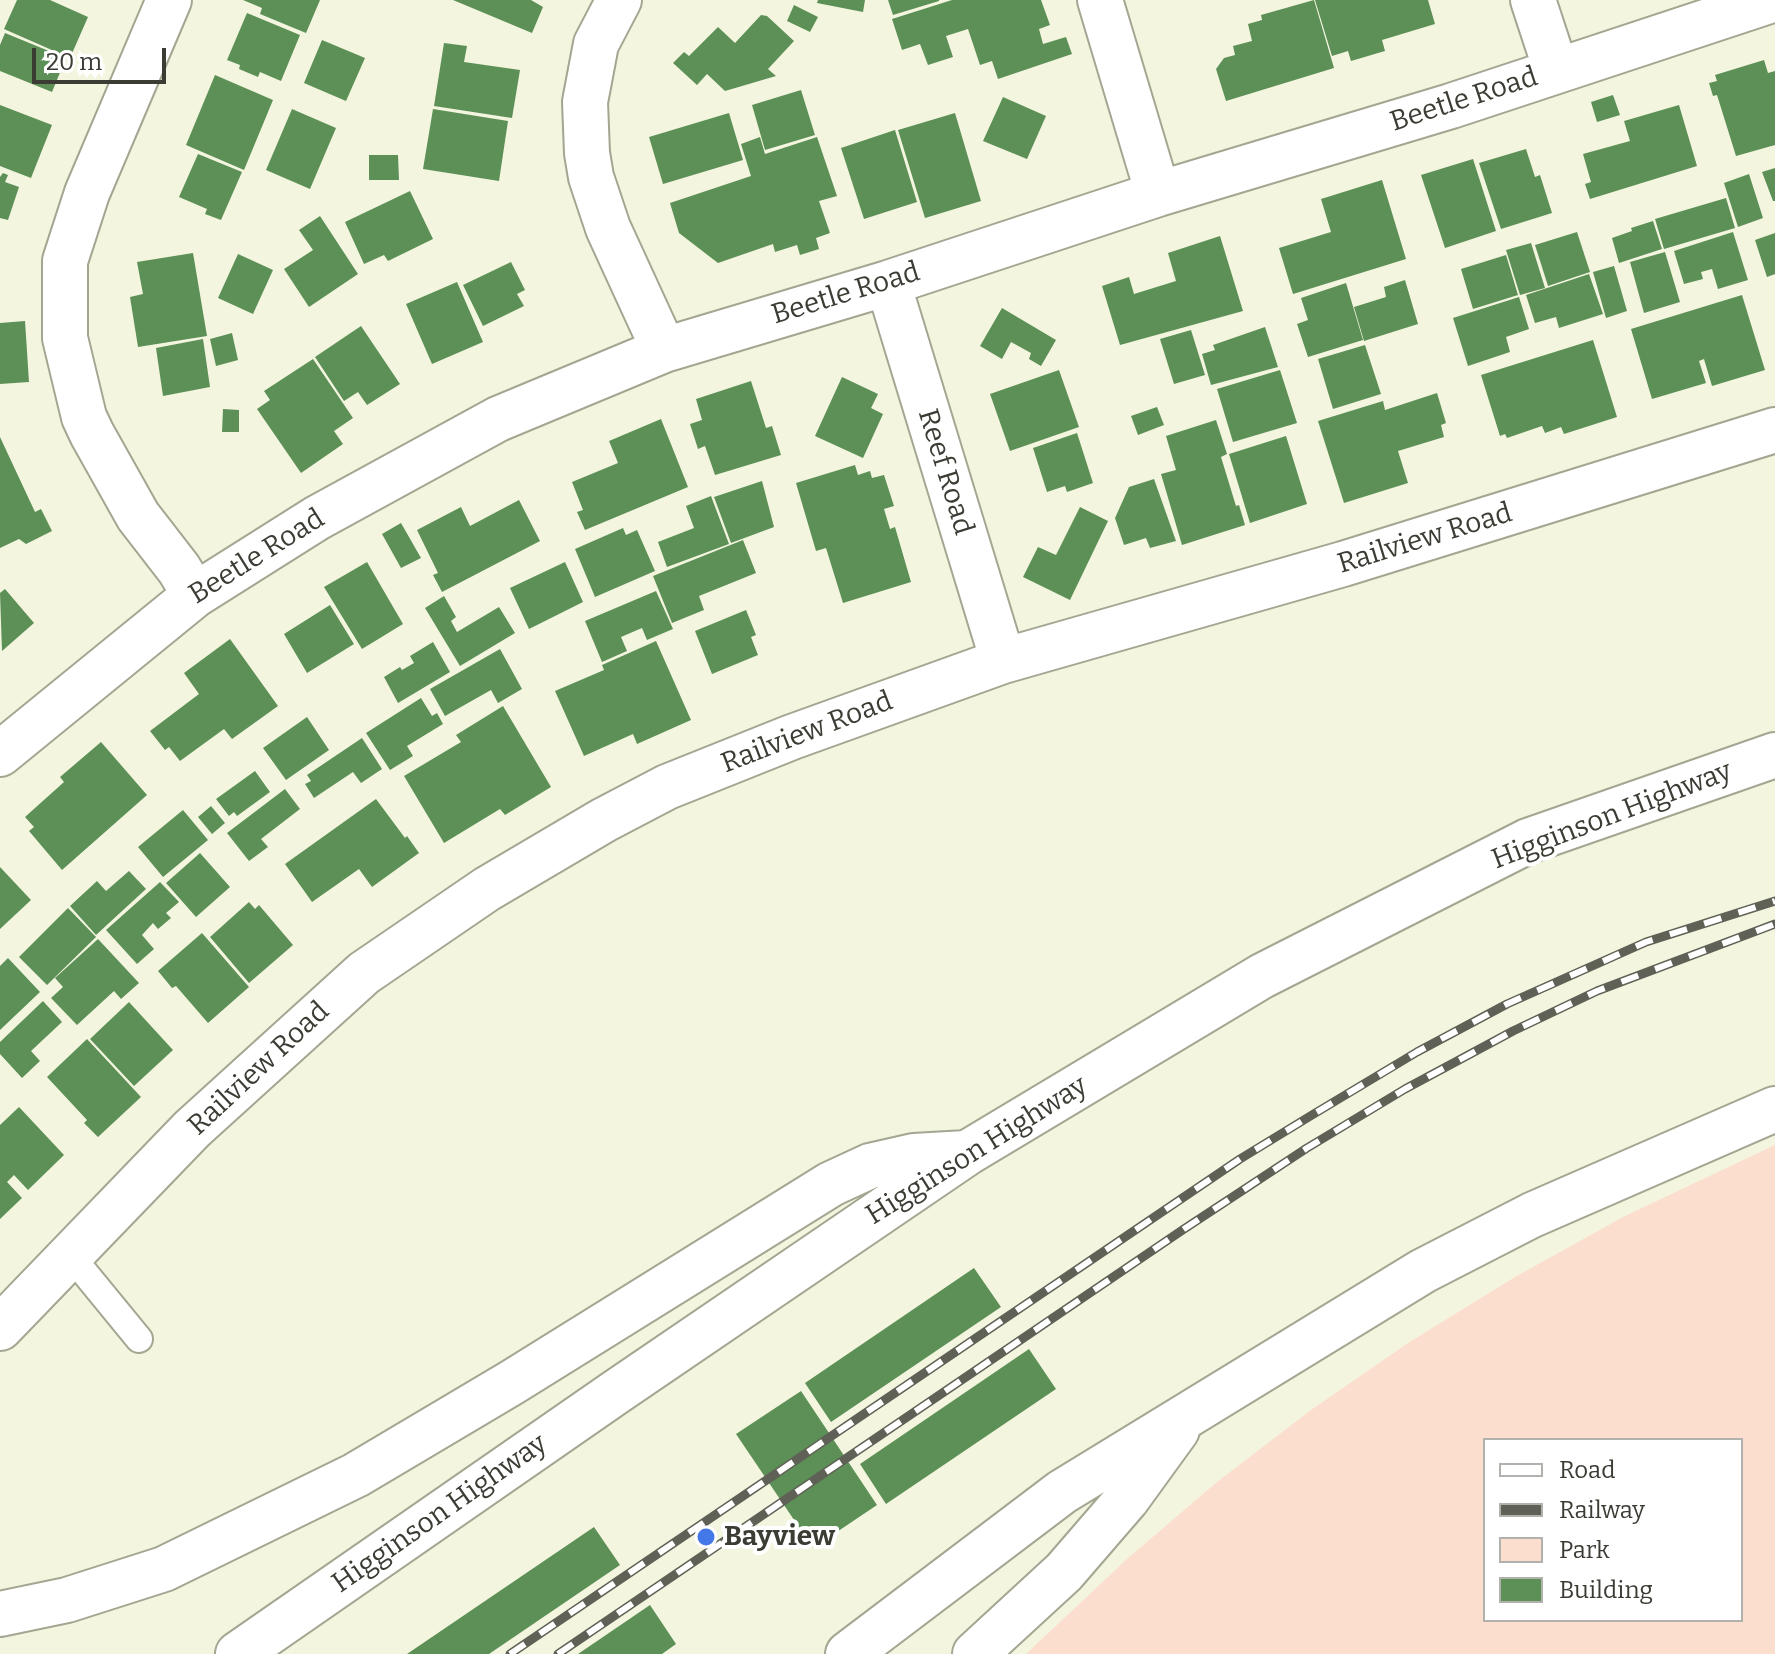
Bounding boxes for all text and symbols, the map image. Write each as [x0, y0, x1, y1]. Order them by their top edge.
scale bar [36, 32, 170, 82]
text: 20 m [46, 48, 102, 76]
street label: Beetle Road [1386, 60, 1542, 140]
street label: Beetle Road [768, 256, 924, 332]
street label: Reef Road [910, 405, 980, 539]
street label: Railview Road [1334, 497, 1516, 581]
street label: Beetle Road [183, 502, 331, 612]
street label: Railview Road [717, 685, 897, 781]
street label: Higginson Highway [1487, 755, 1737, 877]
street label: Railview Road [181, 995, 337, 1143]
street label: Higginson Highway [860, 1069, 1094, 1233]
street label: Higginson Highway [326, 1427, 554, 1601]
legend [1483, 1438, 1743, 1622]
text: Road [1559, 1456, 1615, 1484]
text: Railway [1559, 1496, 1645, 1524]
place label: Bayview [724, 1520, 835, 1554]
marker: Bayview [695, 1526, 717, 1548]
text: Park [1559, 1536, 1610, 1564]
text: Building [1559, 1576, 1653, 1604]

